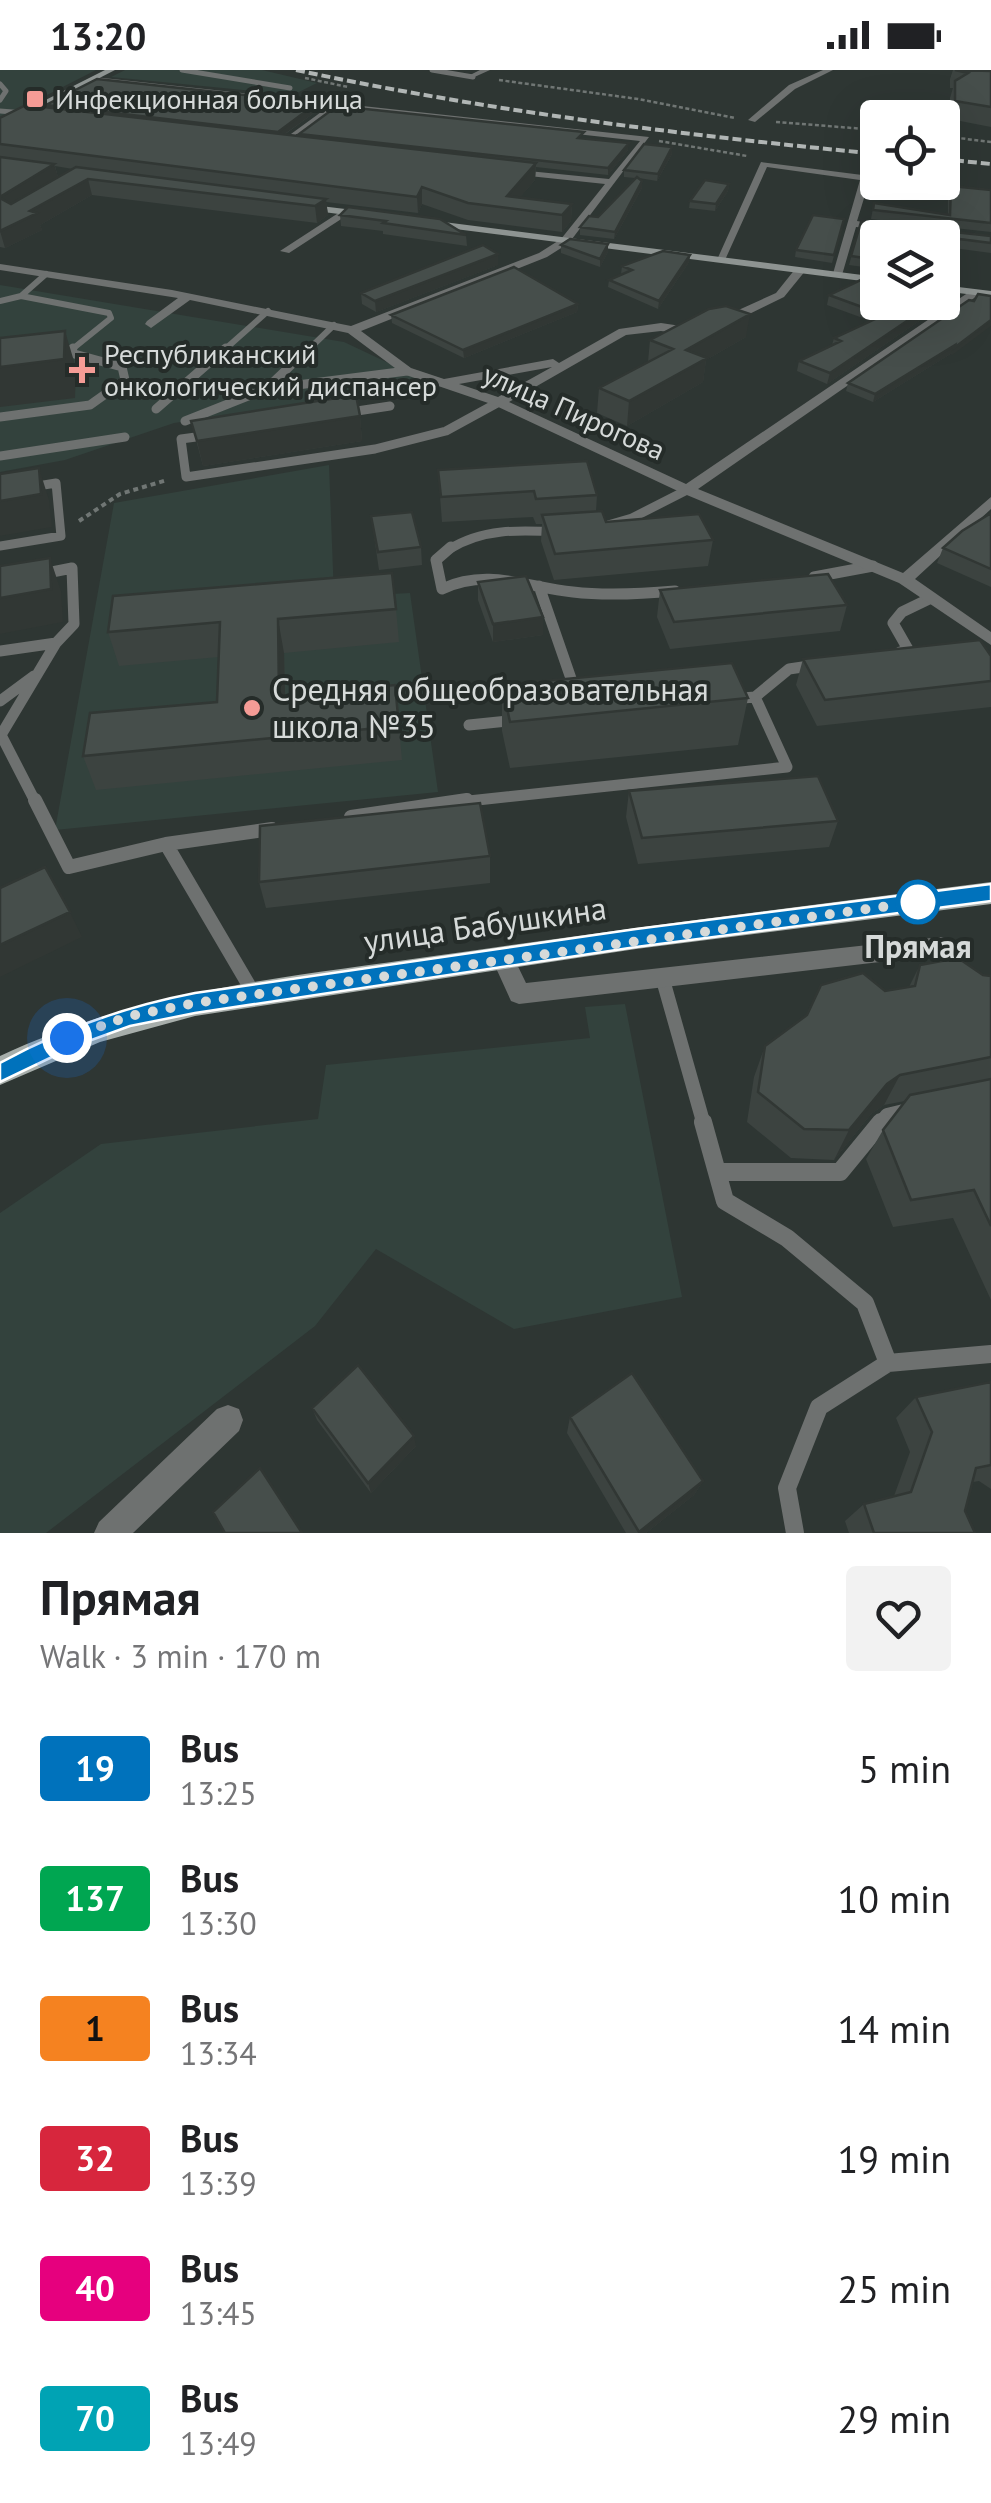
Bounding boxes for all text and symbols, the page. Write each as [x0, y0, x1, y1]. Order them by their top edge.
text: 13:20 [50, 11, 146, 60]
place label: Инфекционная больница [55, 80, 363, 117]
marker: Инфекционная больница [24, 88, 46, 110]
map controls [860, 100, 960, 320]
button: locate [860, 100, 960, 200]
button: layers [860, 220, 960, 320]
place label: Республиканский онкологический диспансер [104, 335, 437, 404]
street label: улица Пирогова [477, 355, 671, 468]
marker: Республиканский онкологический диспансер [69, 357, 95, 383]
place label: Средняя общеобразовательная школа №35 [272, 668, 709, 747]
marker: Средняя общеобразовательная школа №35 [241, 697, 263, 719]
marker: Прямая [897, 881, 939, 923]
street label: улица Бабушкина [361, 886, 609, 962]
place label: Прямая [864, 925, 972, 967]
your location [42, 1013, 92, 1063]
text: Прямая [40, 1566, 201, 1628]
button: heart [846, 1566, 951, 1671]
text: Walk · 3 min · 170 m [40, 1635, 321, 1677]
text: Bus [180, 1723, 239, 1772]
text: 5 min [858, 1744, 951, 1793]
text: 19 [75, 1745, 115, 1791]
text: 13:25 [180, 1772, 257, 1814]
text: Bus [180, 1853, 239, 1902]
text: 10 min [838, 1874, 951, 1923]
text: 137 [65, 1875, 125, 1921]
text: 13:30 [180, 1902, 257, 1944]
text: Bus [180, 1983, 239, 2032]
text: 14 min [838, 2004, 951, 2053]
text: 1 [85, 2005, 105, 2051]
text: 13:34 [180, 2032, 257, 2074]
text: Bus [180, 2113, 239, 2162]
text: 19 min [838, 2134, 951, 2183]
text: 32 [75, 2135, 115, 2181]
text: 13:39 [180, 2162, 257, 2204]
text: Bus [180, 2243, 239, 2292]
text: 25 min [838, 2264, 951, 2313]
text: 40 [75, 2265, 115, 2311]
text: 13:45 [180, 2292, 257, 2334]
text: Bus [180, 2373, 239, 2422]
text: 29 min [838, 2394, 951, 2443]
text: 70 [75, 2395, 115, 2441]
text: 13:49 [180, 2422, 257, 2464]

